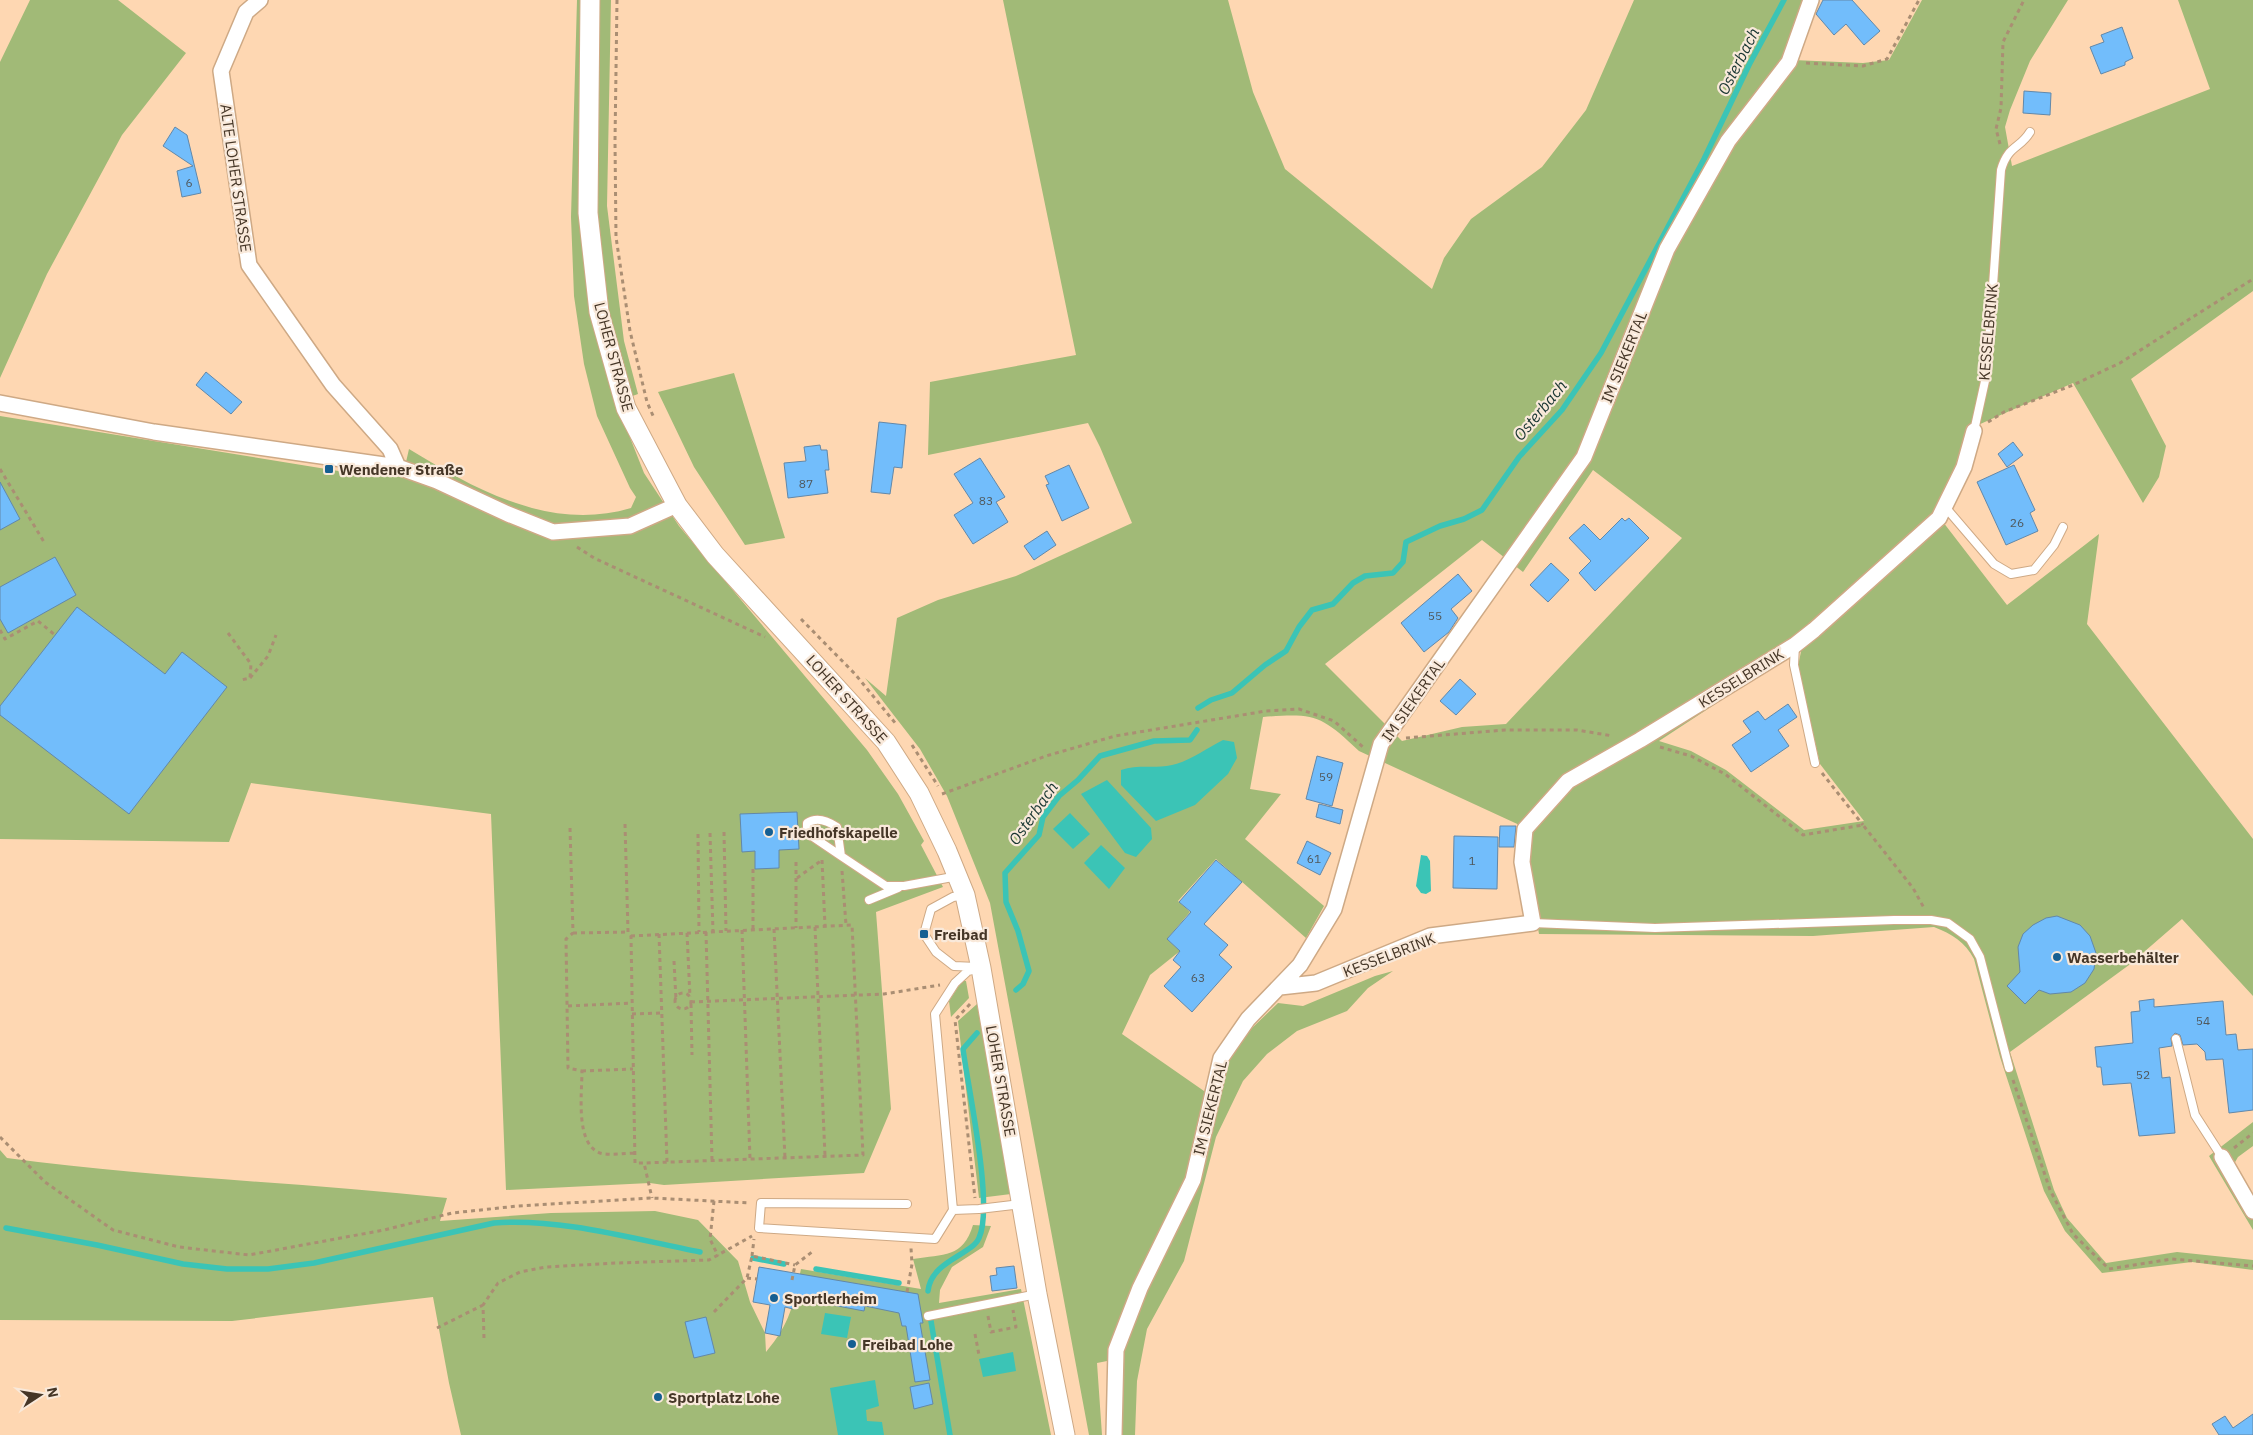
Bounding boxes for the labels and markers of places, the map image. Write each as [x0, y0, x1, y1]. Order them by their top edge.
place label: Wendener Straße [339, 460, 463, 479]
marker: Wendener Straße [323, 463, 335, 475]
place label: Friedhofskapelle [779, 823, 898, 842]
marker: Friedhofskapelle [763, 826, 775, 838]
place label: Freibad [934, 925, 988, 944]
marker: Freibad [918, 928, 930, 940]
place label: Wasserbehälter [2067, 948, 2179, 967]
marker: Wasserbehälter [2051, 951, 2063, 963]
place label: Sportlerheim [784, 1289, 877, 1308]
marker: Sportlerheim [768, 1292, 780, 1304]
place label: Freibad Lohe [862, 1335, 953, 1354]
marker: Freibad Lohe [846, 1338, 858, 1350]
place label: Sportplatz Lohe [668, 1388, 780, 1407]
marker: Sportplatz Lohe [652, 1391, 664, 1403]

